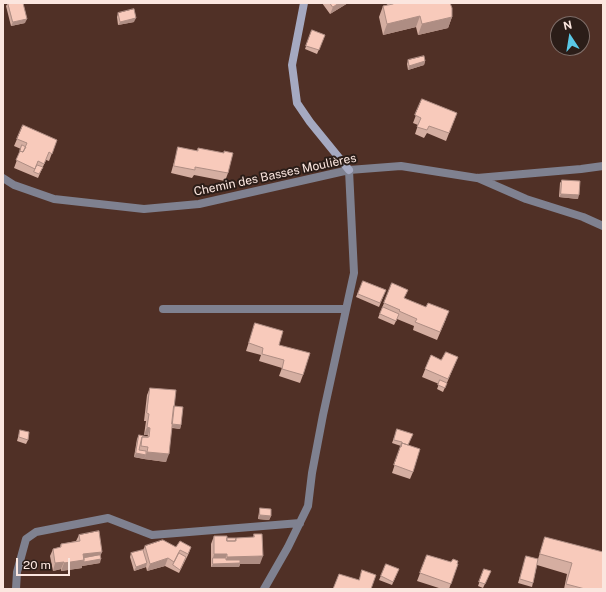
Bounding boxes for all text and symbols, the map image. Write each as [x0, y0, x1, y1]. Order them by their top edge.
north arrow [550, 16, 590, 56]
text: N [562, 18, 573, 32]
street label: Chemin des Basses Moulières [192, 151, 358, 199]
scale bar [18, 550, 72, 576]
text: 20 m [23, 558, 51, 572]

